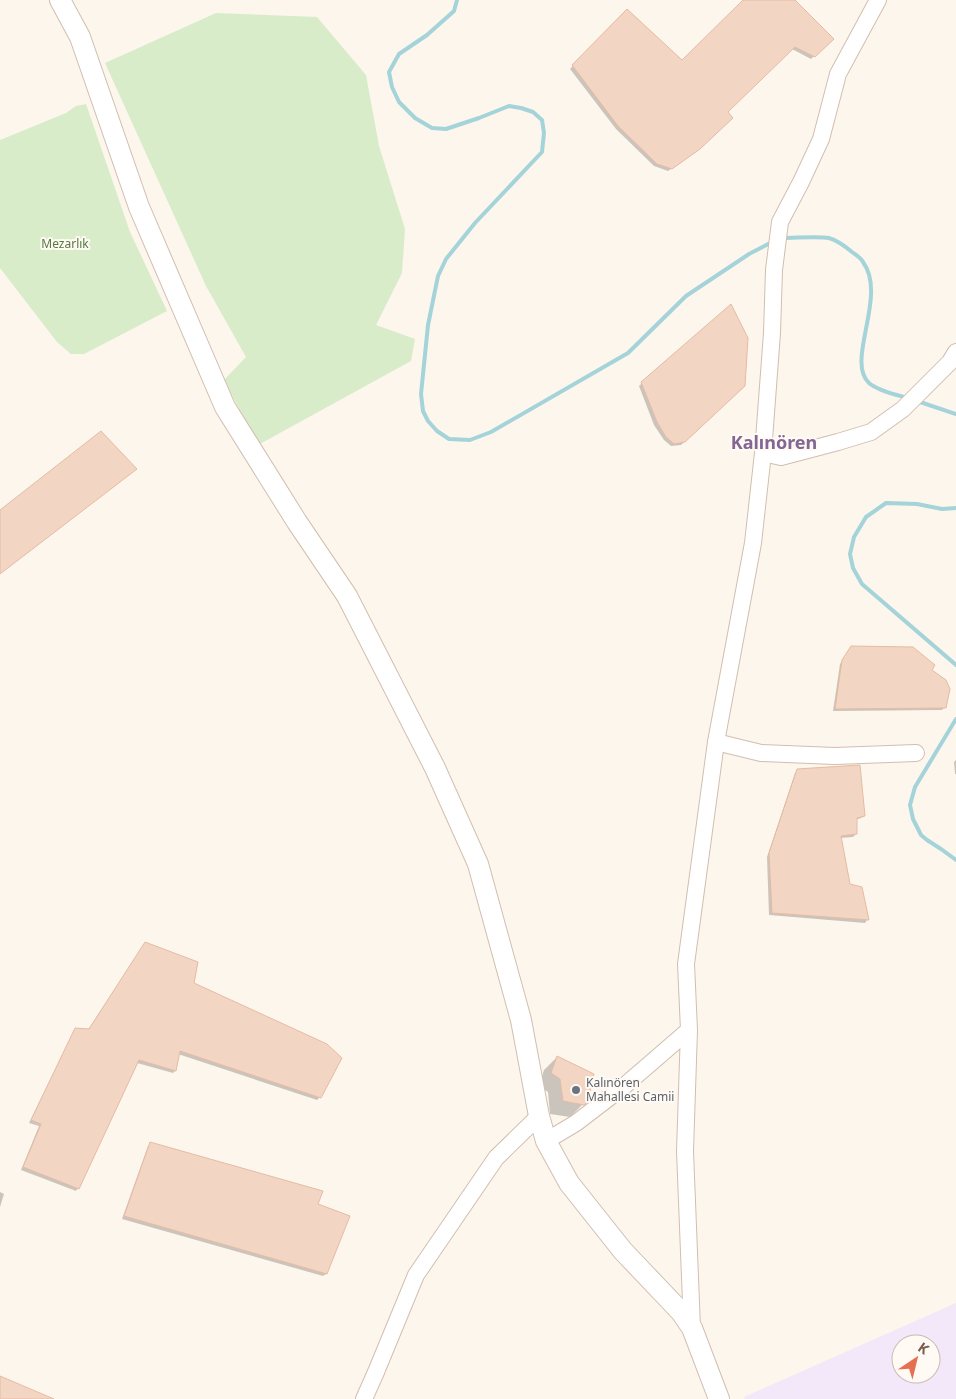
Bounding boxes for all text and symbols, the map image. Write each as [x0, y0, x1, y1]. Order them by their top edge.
park label: Mezarlık [41, 235, 89, 252]
district label: Kalınören [731, 430, 817, 454]
place label: Kalınören Mahallesi Camii [586, 1074, 674, 1105]
marker: Kalınören Mahallesi Camii [570, 1084, 582, 1096]
north arrow [891, 1334, 941, 1384]
text: K [914, 1337, 934, 1359]

